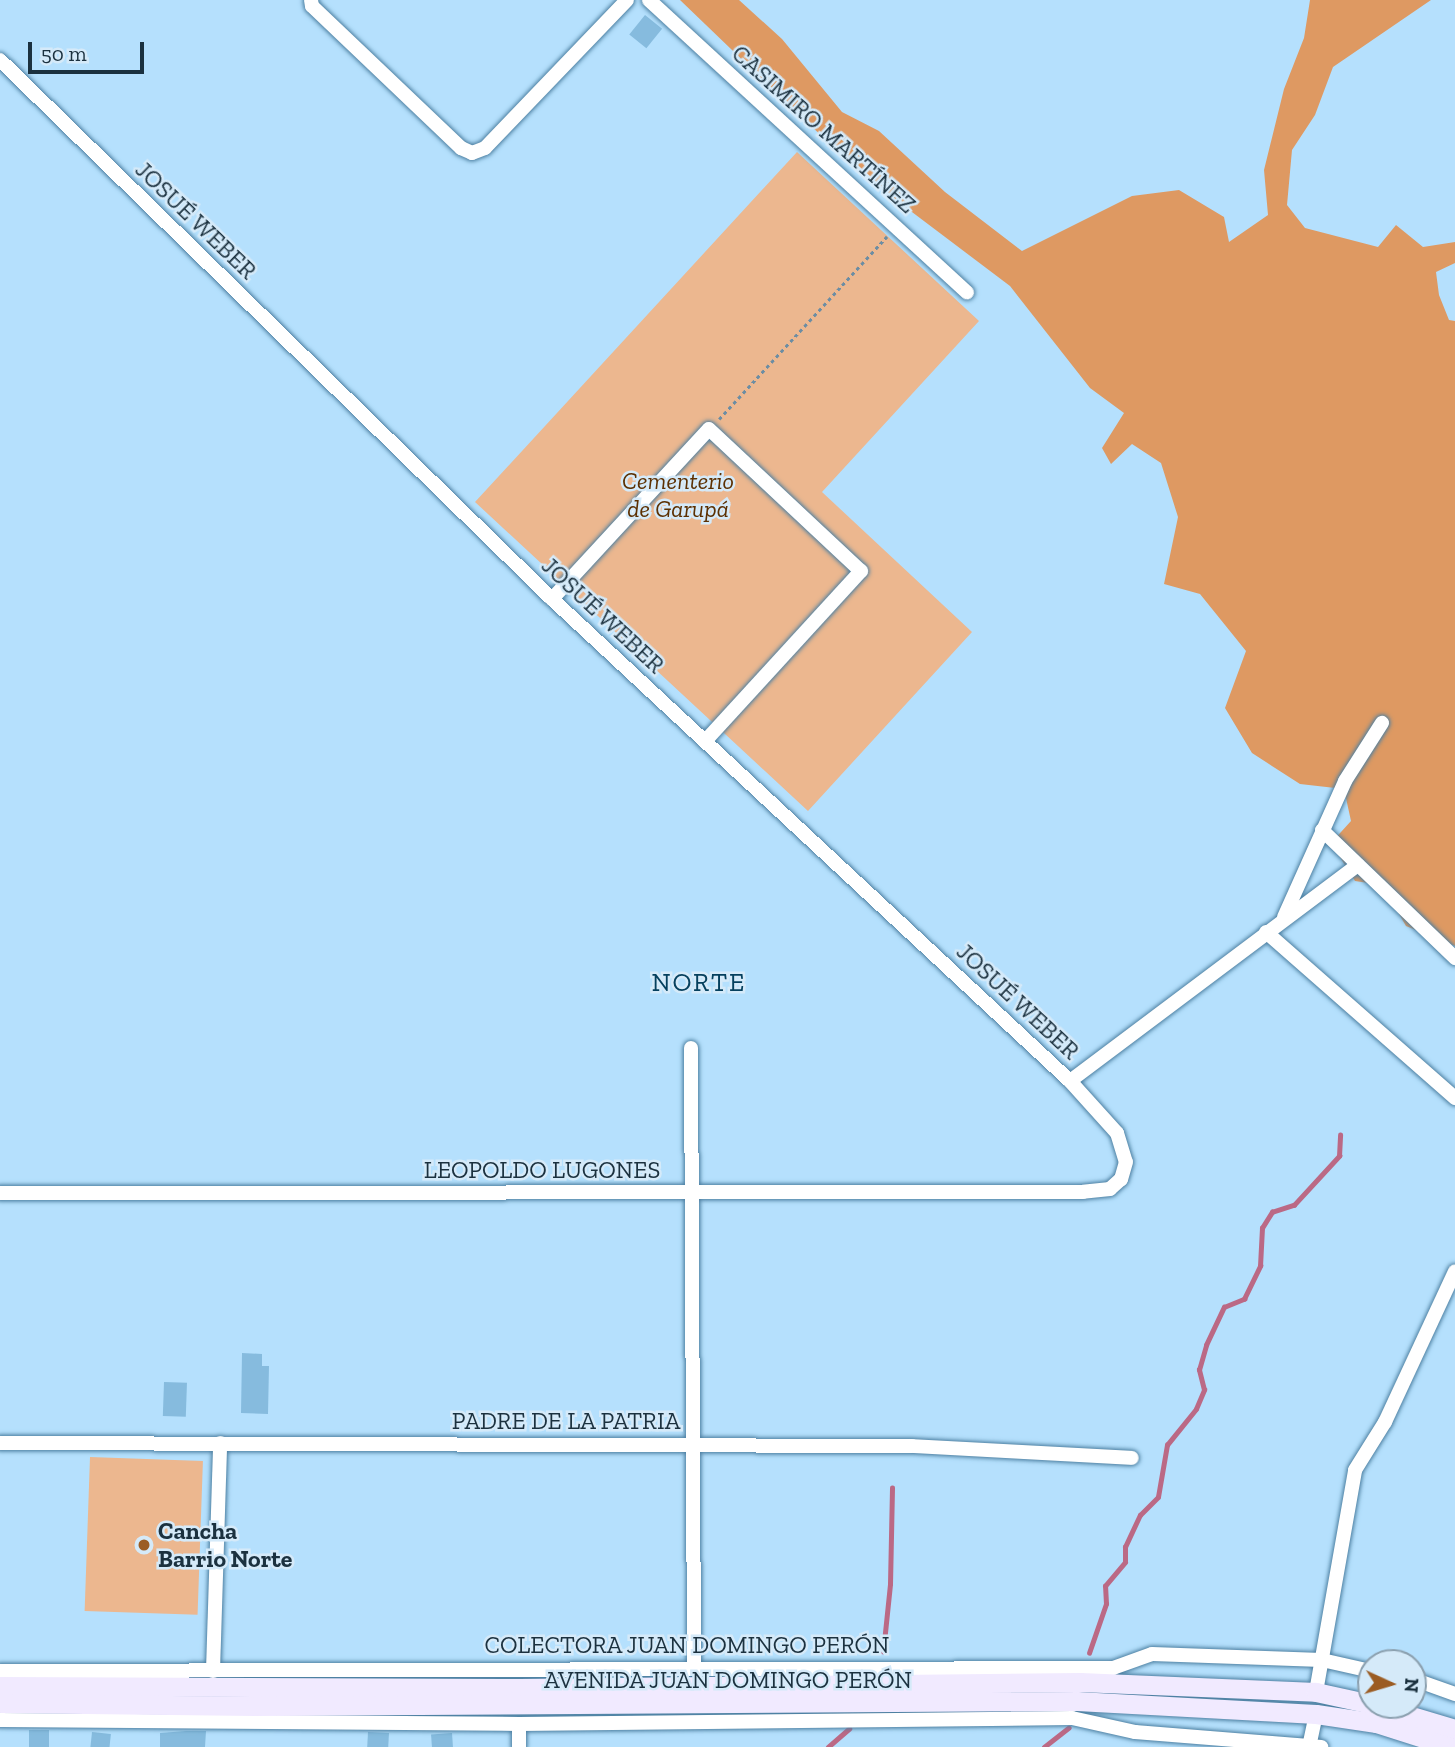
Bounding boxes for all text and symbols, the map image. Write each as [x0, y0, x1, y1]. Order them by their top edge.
scale bar [32, 28, 147, 72]
street label: CASIMIRO MARTÍNEZ [726, 39, 922, 219]
text: 50 m [41, 41, 87, 66]
street label: JOSUÉ WEBER [129, 155, 263, 285]
park label: Cementerio de Garupá [622, 467, 734, 523]
street label: JOSUÉ WEBER [535, 551, 671, 679]
street label: JOSUÉ WEBER [950, 937, 1086, 1065]
district label: NORTE [652, 967, 746, 999]
street label: LEOPOLDO LUGONES [424, 1156, 660, 1184]
street label: PADRE DE LA PATRIA [451, 1407, 681, 1435]
place label: Cancha Barrio Norte [158, 1517, 292, 1573]
marker: Cancha Barrio Norte [136, 1537, 152, 1553]
street label: COLECTORA JUAN DOMINGO PERÓN [484, 1631, 890, 1659]
north arrow [1357, 1649, 1427, 1719]
street label: AVENIDA JUAN DOMINGO PERÓN [543, 1666, 913, 1694]
text: N [1399, 1677, 1423, 1693]

